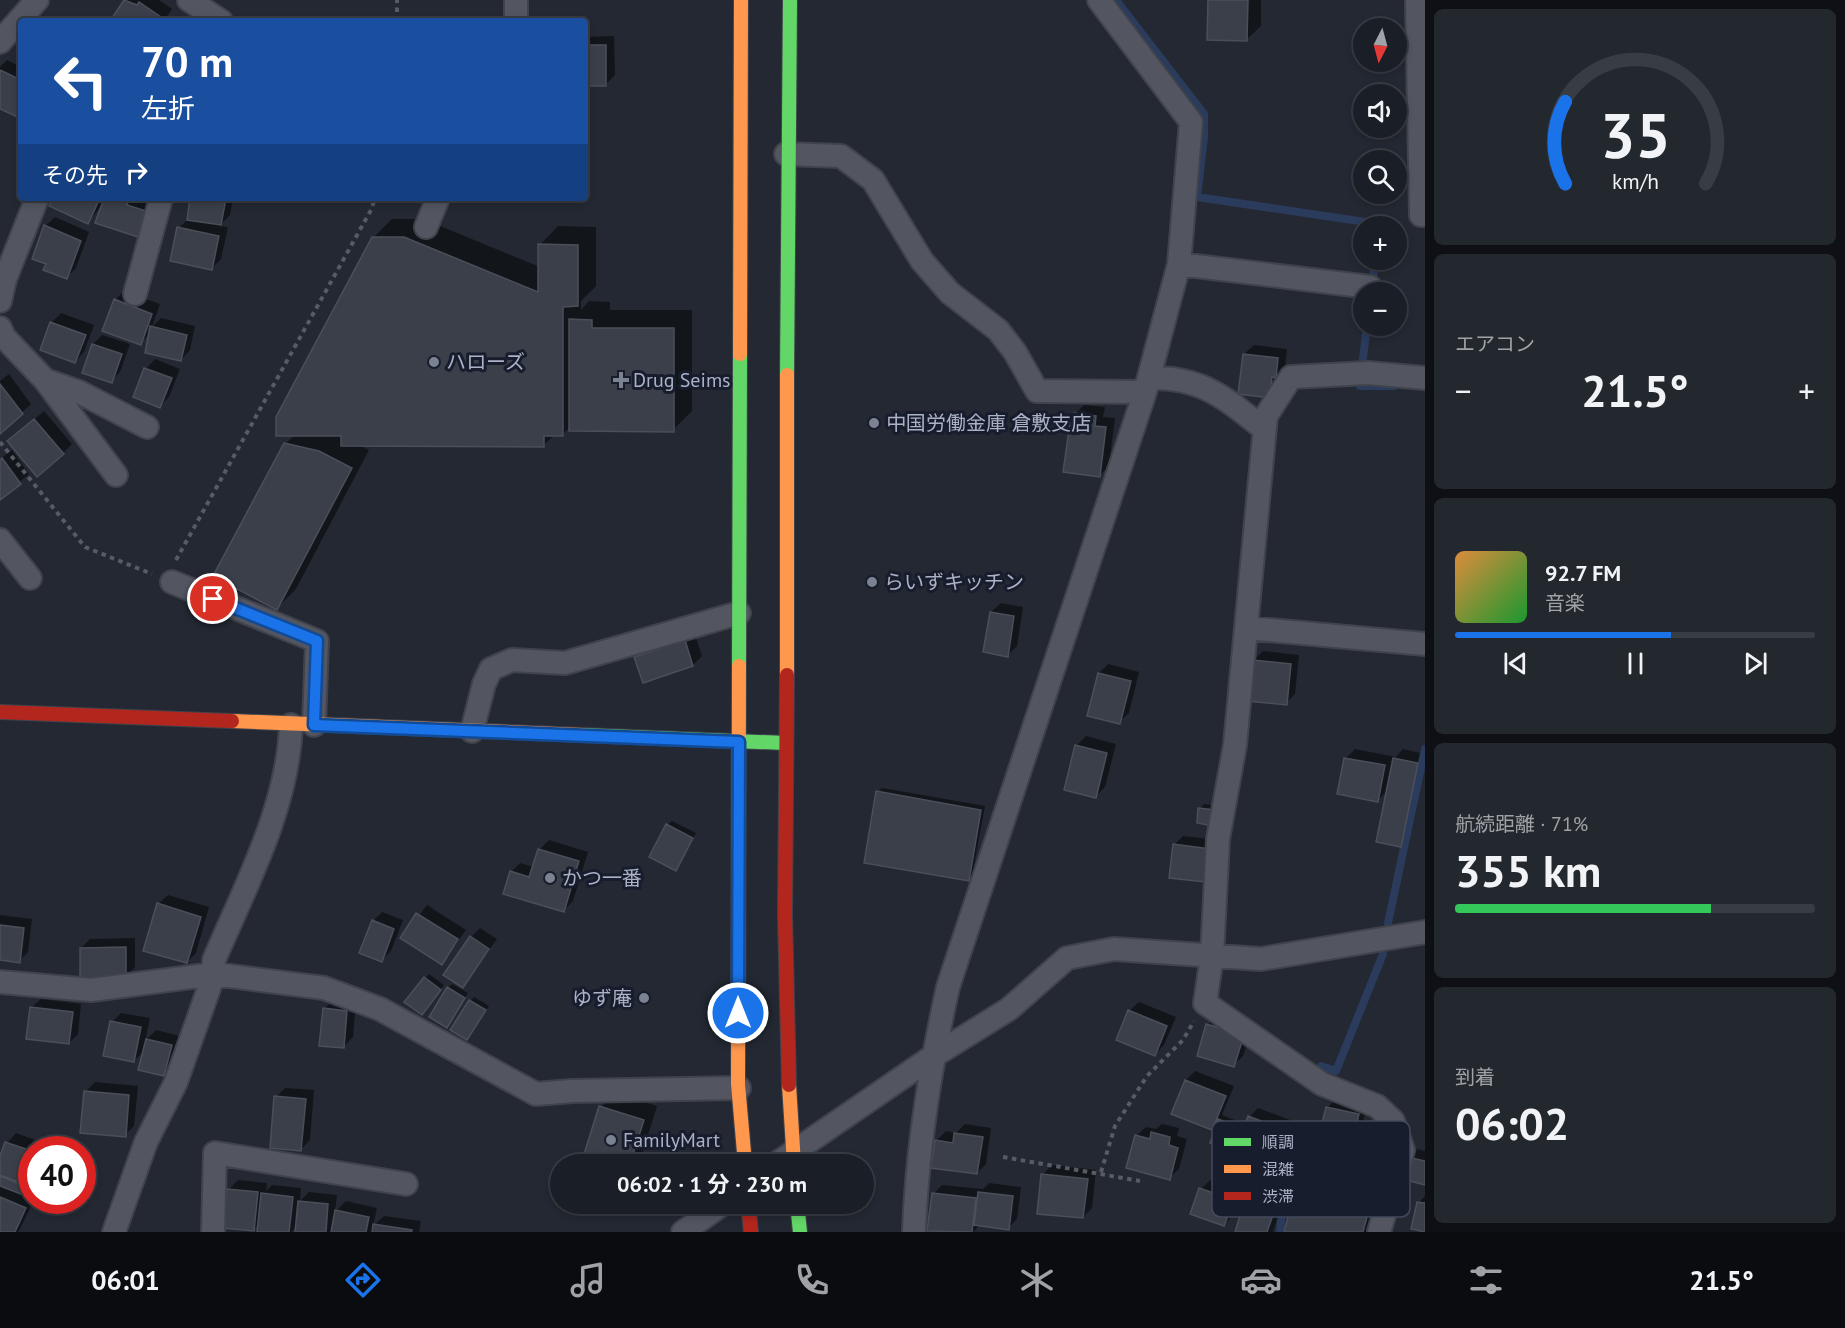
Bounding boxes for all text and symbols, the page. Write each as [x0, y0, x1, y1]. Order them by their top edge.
north arrow [1353, 18, 1407, 72]
map controls [1353, 18, 1407, 336]
text: 70 m [141, 34, 233, 89]
icon: left [42, 42, 120, 120]
button: sound [1353, 84, 1407, 138]
text: 左折 [141, 91, 195, 125]
text: 35 [1600, 94, 1670, 175]
button: search [1353, 150, 1407, 204]
icon: right [120, 156, 153, 189]
text: その先 [42, 161, 108, 189]
text: km/h [1611, 167, 1658, 195]
button: + [1353, 216, 1407, 270]
button: − [1353, 282, 1407, 336]
text: エアコン [1455, 331, 1535, 357]
place label: ハローズ [446, 349, 525, 375]
marker: ハローズ [427, 355, 441, 369]
text: 21.5° [1581, 361, 1689, 419]
place label: Drug Seims [633, 367, 731, 393]
text: − [1455, 369, 1472, 412]
text: + [1798, 369, 1815, 412]
marker: Drug Seims [614, 373, 628, 387]
place label: 中国労働金庫 倉敷支店 [886, 410, 1091, 436]
marker: 中国労働金庫 倉敷支店 [867, 416, 881, 430]
text: 92.7 FM [1545, 559, 1621, 587]
place label: らいずキッチン [884, 569, 1024, 595]
pin [187, 573, 238, 624]
marker: らいずキッチン [865, 575, 879, 589]
icon: arrive [196, 582, 229, 615]
text: 音楽 [1545, 590, 1585, 616]
icon: previous [1499, 647, 1532, 680]
icon: pause [1619, 647, 1652, 680]
icon: next [1739, 647, 1772, 680]
text: 航続距離 · 71% [1455, 811, 1588, 837]
text: 355 km [1455, 841, 1601, 899]
place label: かつ一番 [562, 865, 642, 891]
marker: かつ一番 [543, 871, 557, 885]
position arrow [706, 981, 770, 1045]
place label: ゆず庵 [572, 985, 632, 1011]
marker: ゆず庵 [637, 991, 651, 1005]
text: 到着 [1455, 1064, 1495, 1090]
text: 06:02 [1455, 1094, 1569, 1152]
legend [1212, 1121, 1410, 1217]
place label: FamilyMart [623, 1127, 720, 1153]
text: 順調 [1262, 1132, 1294, 1152]
marker: FamilyMart [604, 1133, 618, 1147]
speed limit sign: 40 [18, 1136, 96, 1214]
text: 混雑 [1262, 1159, 1294, 1179]
text: 06:02 · 1 分 · 230 m [617, 1170, 807, 1198]
text: 渋滞 [1262, 1186, 1294, 1206]
icon: directions [342, 1259, 384, 1301]
icon: music [567, 1259, 609, 1301]
icon: phone [791, 1259, 833, 1301]
icon: climate [1016, 1259, 1058, 1301]
icon: car [1240, 1259, 1282, 1301]
icon: filters [1465, 1259, 1507, 1301]
text: 06:01 [91, 1263, 160, 1297]
text: 21.5° [1689, 1263, 1754, 1297]

